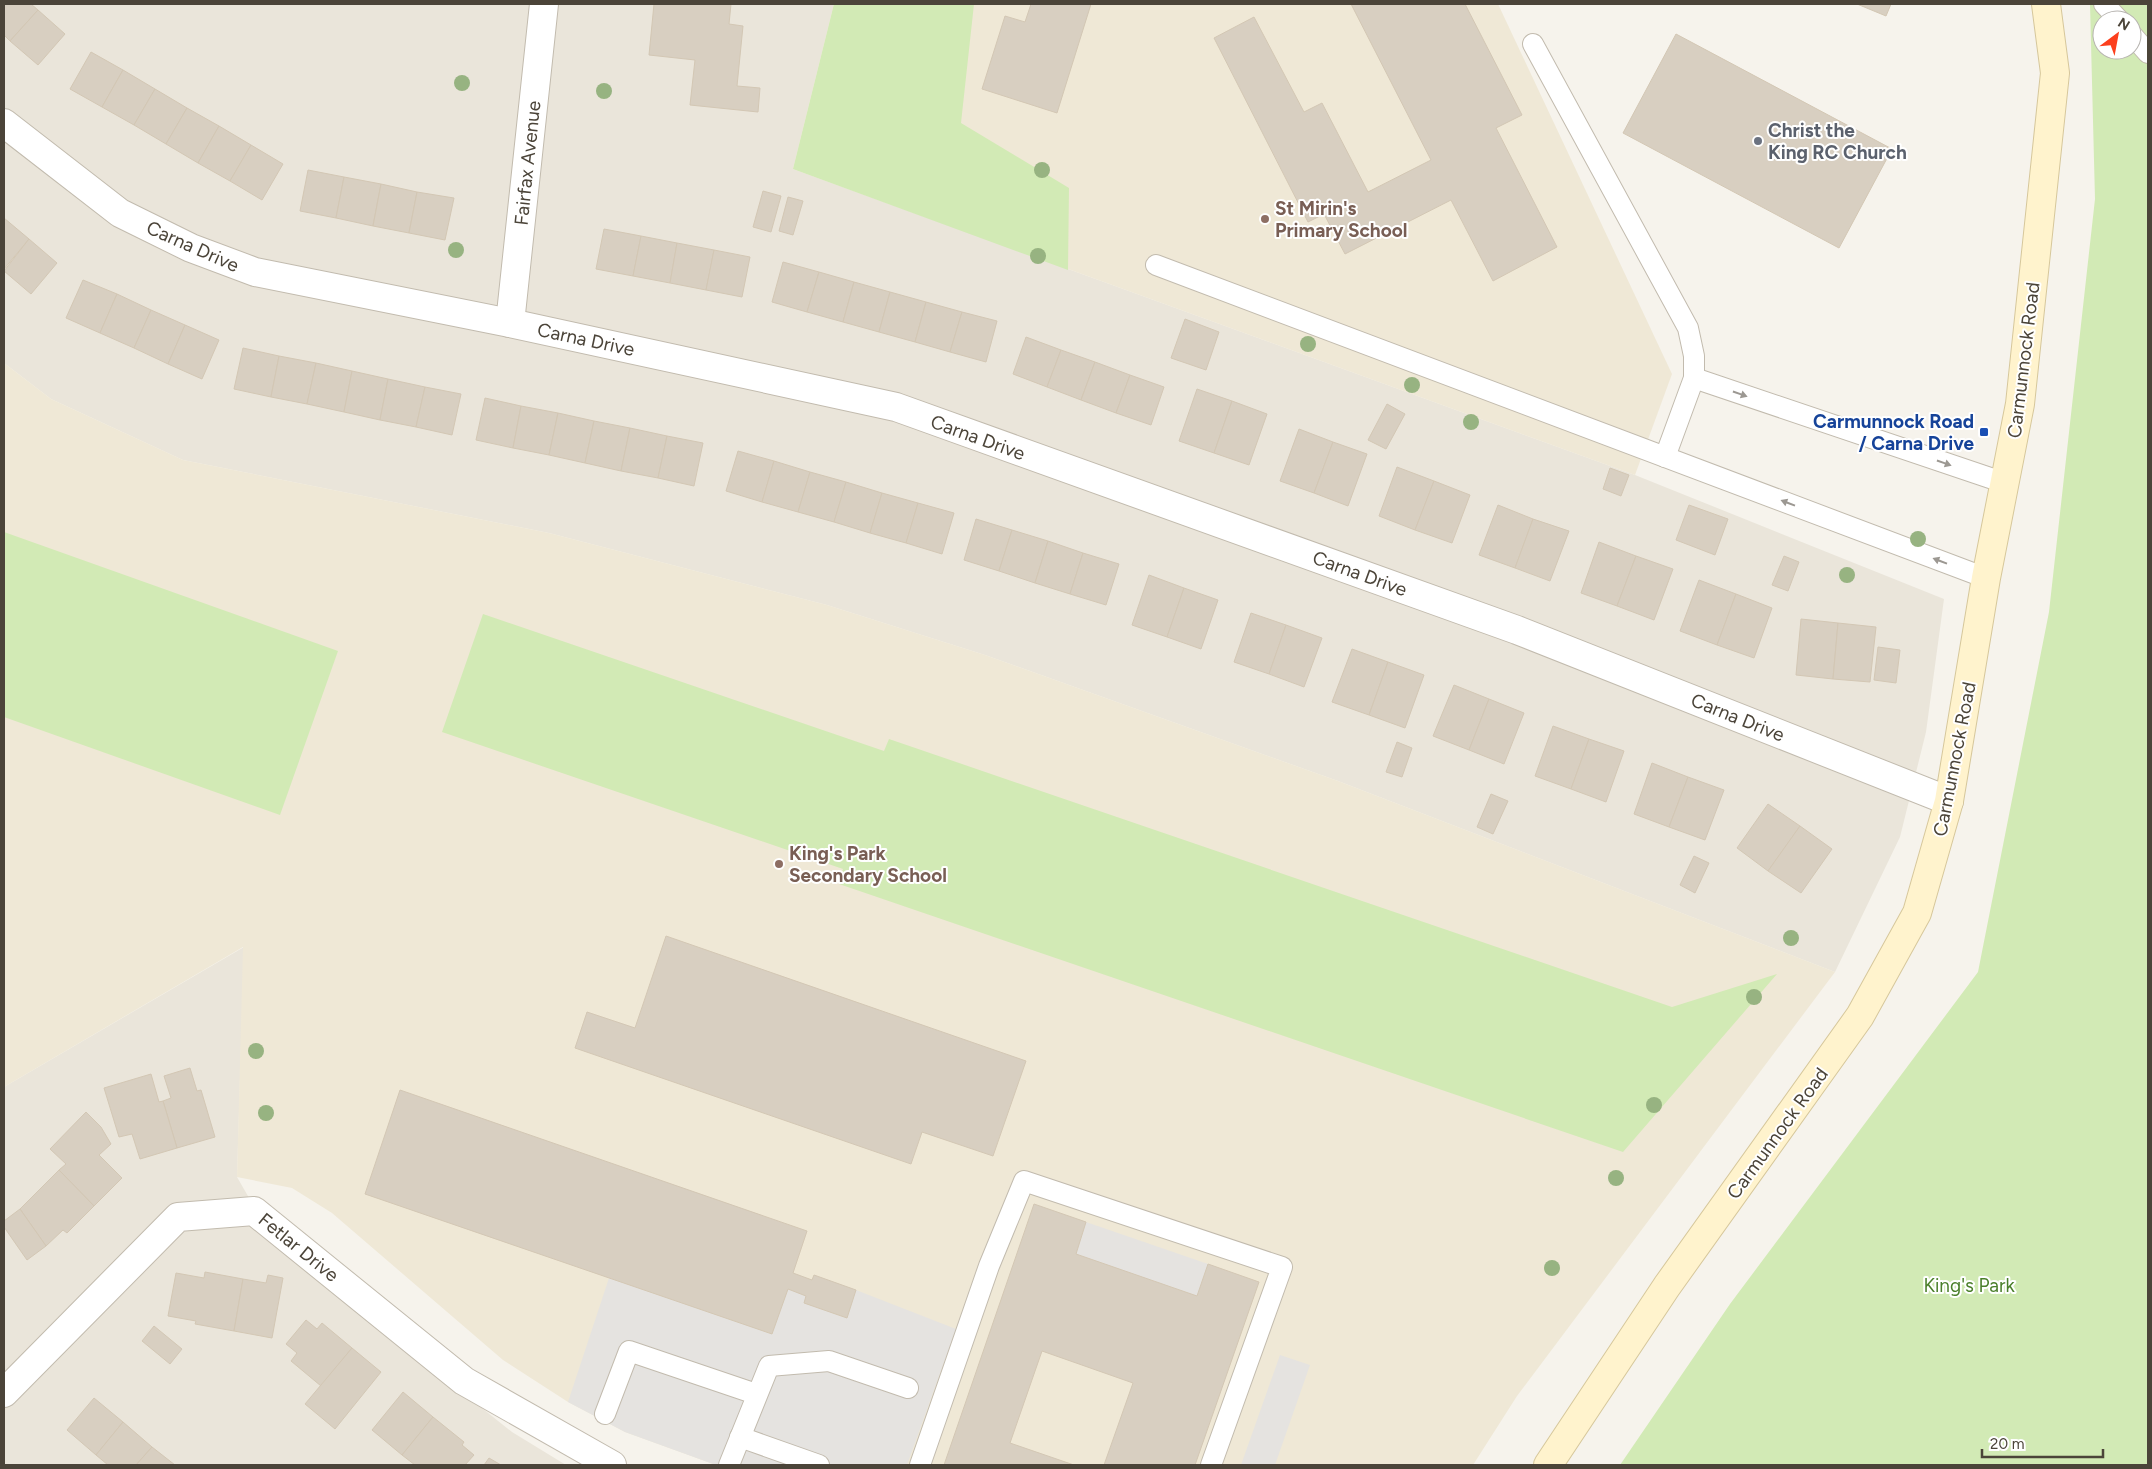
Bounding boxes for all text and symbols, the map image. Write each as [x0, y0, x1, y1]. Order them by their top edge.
north arrow [2092, 10, 2142, 60]
text: N [2115, 14, 2133, 34]
street label: Fairfax Avenue [510, 100, 545, 227]
place label: Christ the King RC Church [1768, 119, 1907, 164]
marker: Christ the King RC Church [1752, 135, 1764, 147]
place label: St Mirin's Primary School [1275, 197, 1407, 242]
marker: St Mirin's Primary School [1259, 213, 1271, 225]
street label: Carna Drive [143, 216, 243, 277]
street label: Carmunnock Road [2003, 281, 2044, 439]
street label: Carna Drive [535, 318, 637, 361]
one-way arrow [1733, 390, 1748, 398]
street label: Carna Drive [928, 410, 1028, 465]
place label: Carmunnock Road / Carna Drive [1813, 410, 1974, 455]
marker: Carmunnock Road / Carna Drive [1978, 426, 1990, 438]
one-way arrow [1937, 459, 1952, 467]
one-way arrow [1781, 499, 1795, 507]
street label: Carna Drive [1310, 546, 1410, 601]
one-way arrow [1932, 557, 1947, 565]
street label: Carmunnock Road [1928, 680, 1981, 838]
street label: Carna Drive [1688, 688, 1788, 747]
place label: King's Park Secondary School [789, 842, 947, 887]
marker: King's Park Secondary School [773, 858, 785, 870]
street label: Carmunnock Road [1722, 1063, 1833, 1203]
street label: Fetlar Drive [254, 1208, 343, 1287]
park label: King's Park [1923, 1274, 2015, 1297]
scale bar [1982, 1426, 2103, 1458]
text: 20 m [1990, 1435, 2024, 1453]

